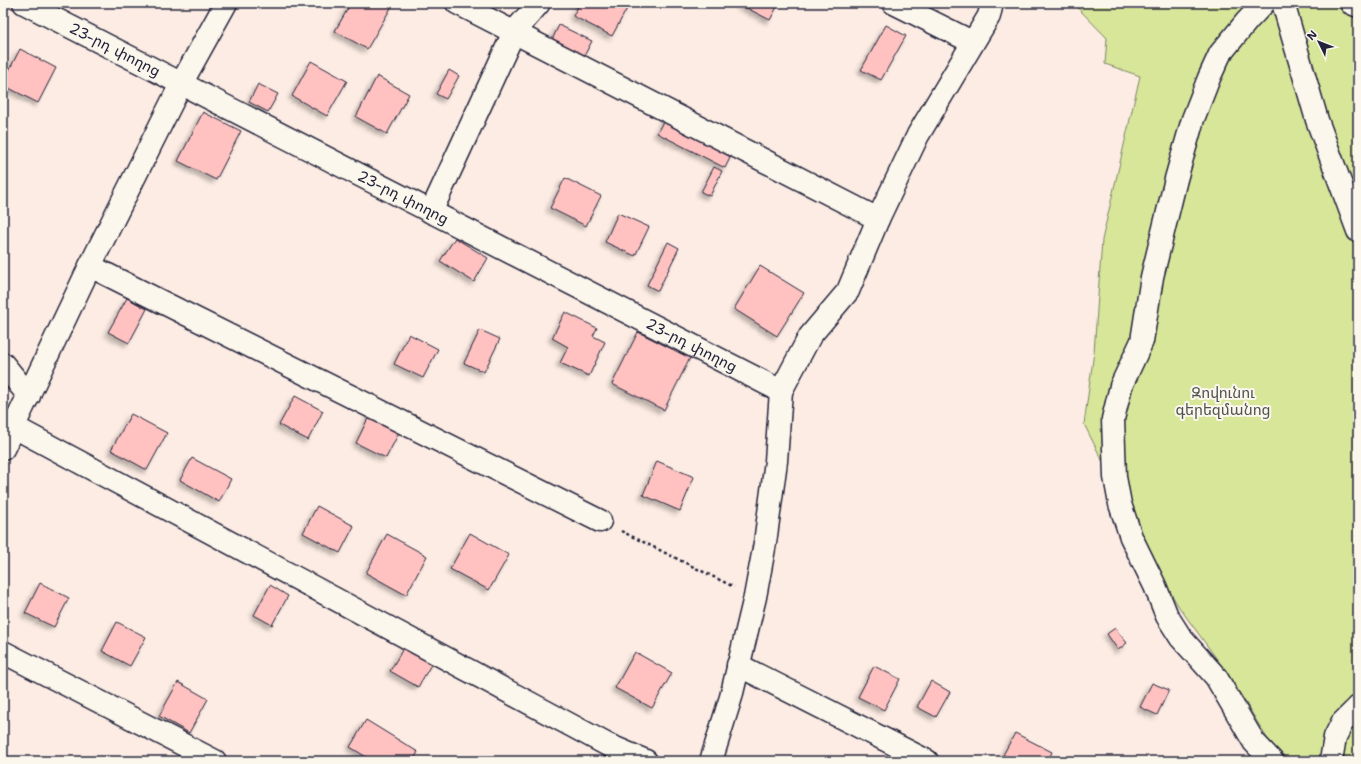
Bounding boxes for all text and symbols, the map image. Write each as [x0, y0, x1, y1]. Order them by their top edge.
street label: 23-րդ փողոց [66, 18, 164, 81]
north arrow [1299, 22, 1339, 62]
text: N [1304, 27, 1321, 44]
street label: 23-րդ փողոց [354, 166, 452, 229]
street label: 23-րդ փողոց [642, 313, 741, 377]
park label: Զովունու գերեզմանոց [1175, 383, 1271, 420]

